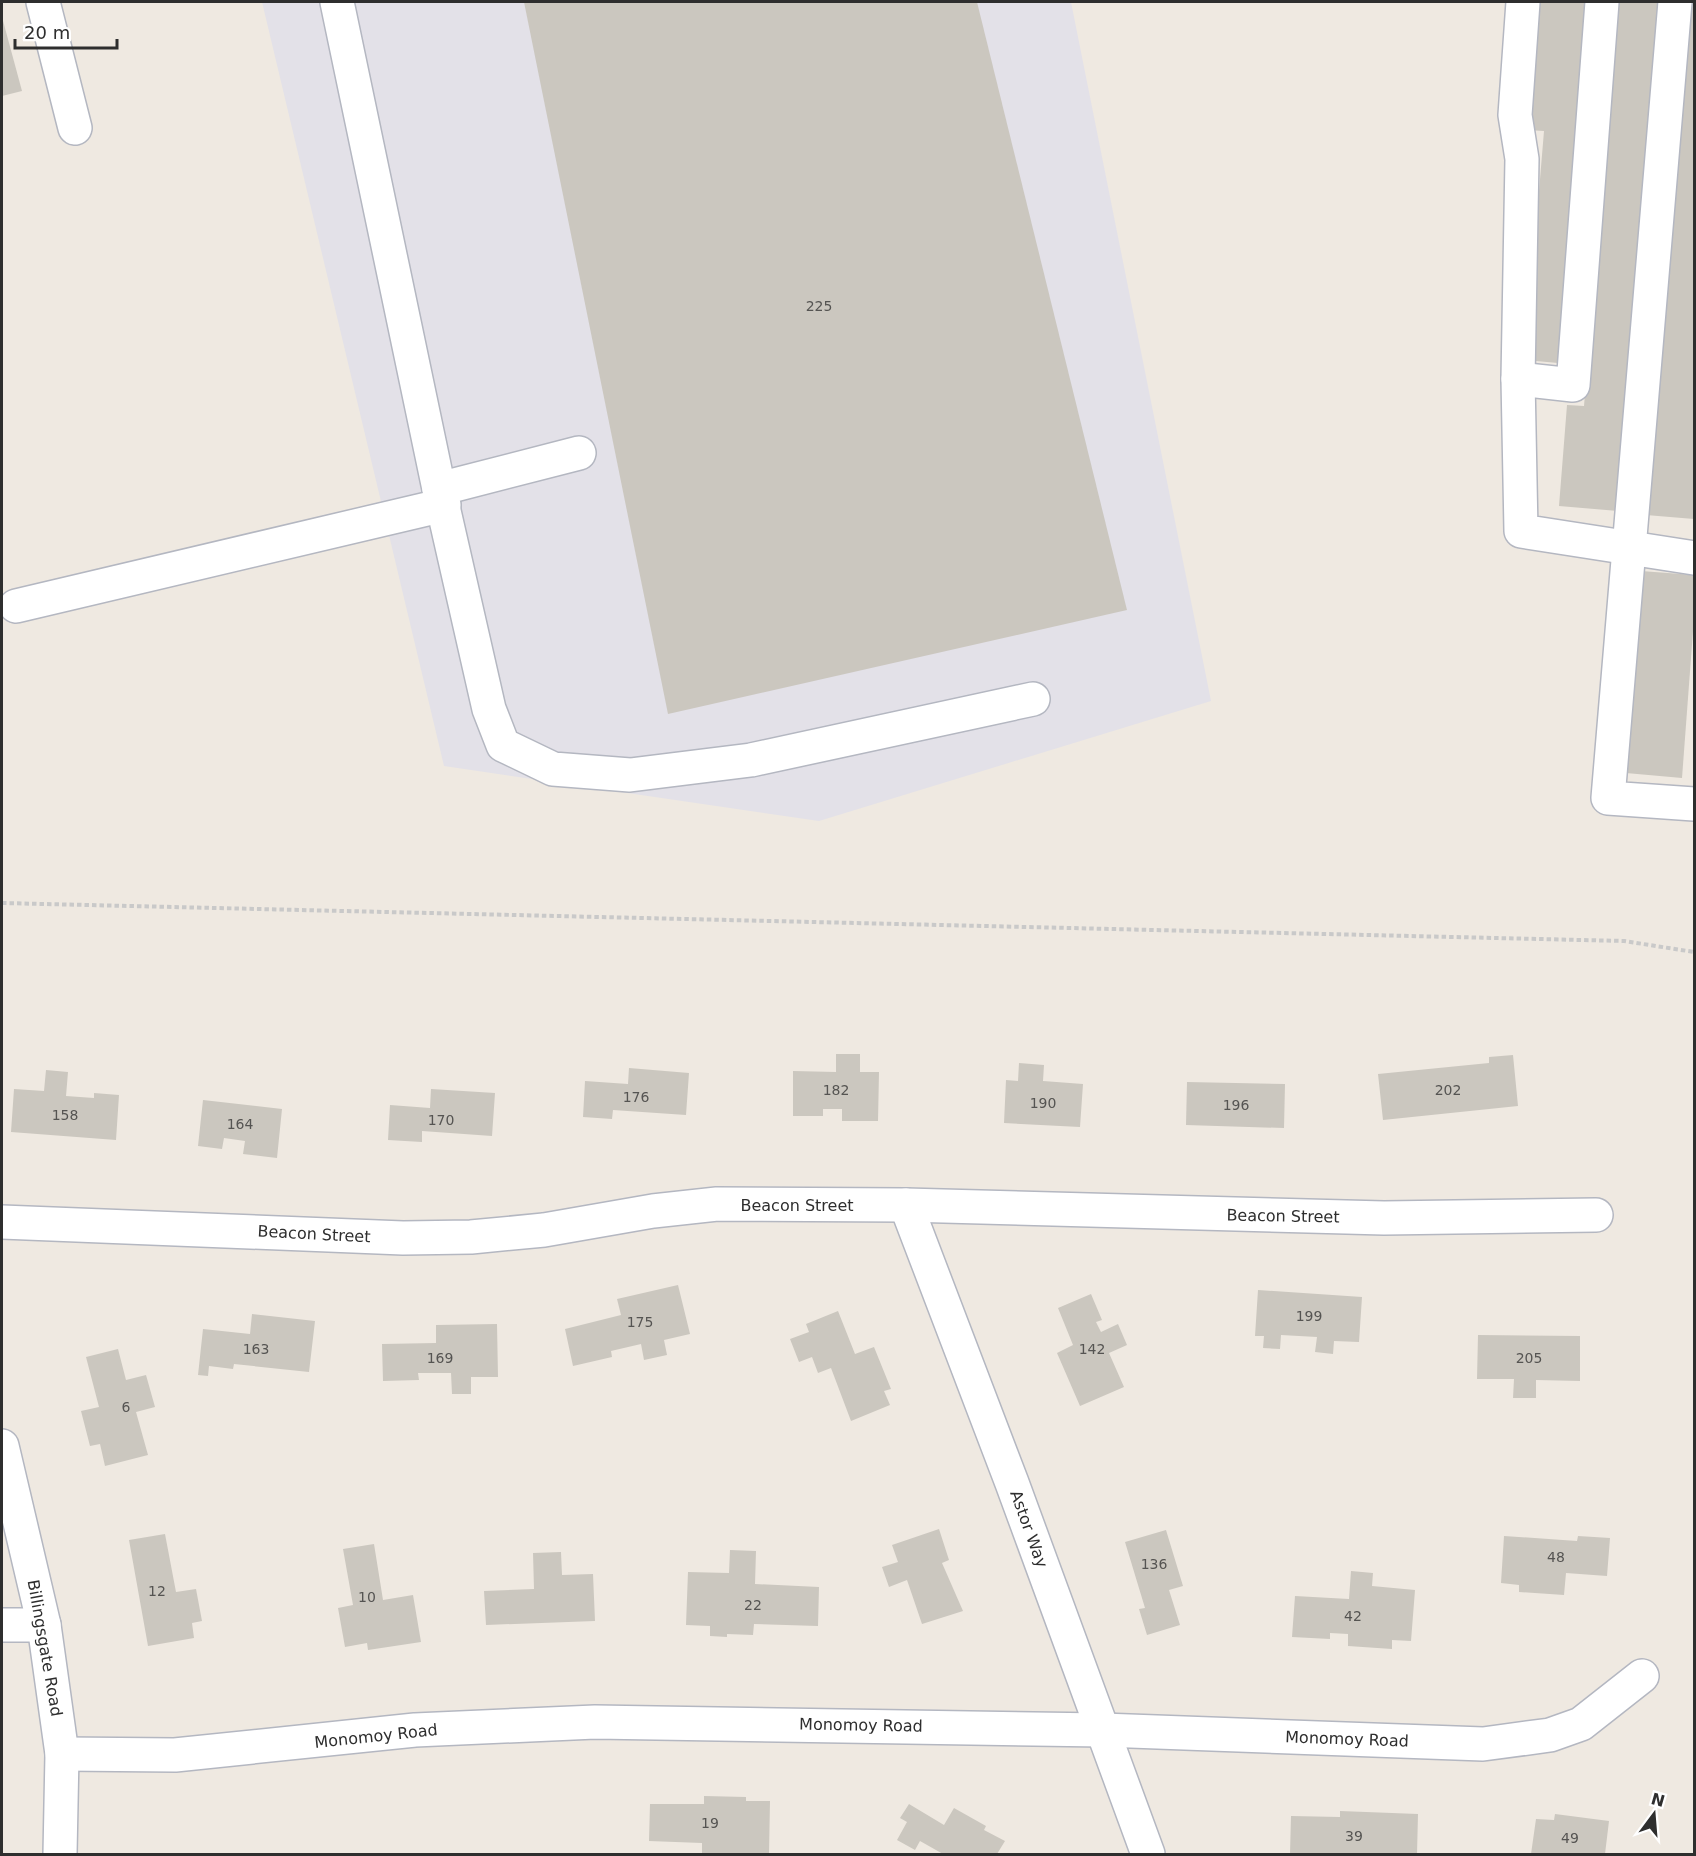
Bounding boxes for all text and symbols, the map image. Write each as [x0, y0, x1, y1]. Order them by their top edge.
scale bar [15, 12, 117, 50]
text: 20 m [24, 22, 70, 43]
house number: 225 [806, 298, 832, 314]
house number: 182 [823, 1082, 849, 1098]
house number: 202 [1435, 1082, 1461, 1098]
house number: 176 [623, 1089, 649, 1105]
house number: 190 [1030, 1095, 1056, 1111]
house number: 196 [1223, 1097, 1249, 1113]
house number: 158 [52, 1107, 78, 1123]
house number: 170 [428, 1112, 454, 1128]
house number: 164 [227, 1116, 253, 1132]
street label: Beacon Street [740, 1196, 854, 1215]
street label: Beacon Street [1226, 1206, 1340, 1226]
street label: Beacon Street [257, 1222, 371, 1246]
house number: 199 [1296, 1308, 1322, 1324]
house number: 175 [627, 1314, 653, 1330]
house number: 163 [243, 1341, 269, 1357]
house number: 142 [1079, 1341, 1105, 1357]
house number: 169 [427, 1350, 453, 1366]
house number: 205 [1516, 1350, 1542, 1366]
house number: 6 [122, 1399, 131, 1415]
street label: Astor Way [1006, 1488, 1052, 1570]
house number: 48 [1547, 1549, 1565, 1565]
house number: 136 [1141, 1556, 1167, 1572]
street label: Billingsgate Road [24, 1578, 66, 1718]
house number: 12 [148, 1583, 166, 1599]
house number: 10 [358, 1589, 376, 1605]
house number: 22 [744, 1597, 762, 1613]
house number: 42 [1344, 1608, 1362, 1624]
street label: Monomoy Road [799, 1714, 923, 1736]
street label: Monomoy Road [314, 1720, 438, 1752]
street label: Monomoy Road [1285, 1727, 1409, 1751]
north arrow [1624, 1784, 1684, 1844]
text: N [1649, 1789, 1667, 1811]
house number: 19 [701, 1815, 719, 1831]
house number: 39 [1345, 1828, 1363, 1844]
house number: 49 [1561, 1830, 1579, 1846]

